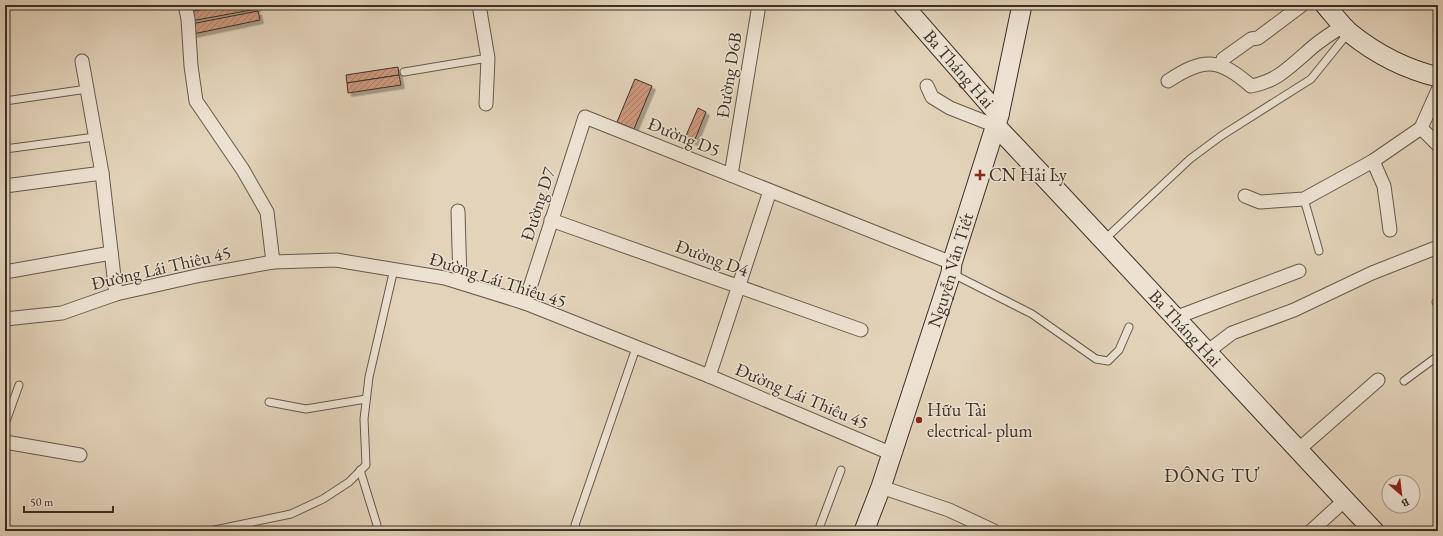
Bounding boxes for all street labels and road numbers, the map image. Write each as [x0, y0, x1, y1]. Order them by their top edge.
street label: Ba Tháng Hai [919, 25, 1000, 113]
street label: Đường D6B [710, 30, 747, 119]
street label: Đường D5 [645, 112, 724, 161]
street label: Đường D7 [515, 164, 560, 244]
street label: Nguyễn Văn Tiết [922, 209, 978, 330]
street label: Đường D4 [673, 234, 752, 281]
street label: Đường Lái Thiêu 45 [89, 240, 233, 295]
street label: Đường Lái Thiêu 45 [427, 247, 569, 312]
street label: Ba Tháng Hai [1144, 285, 1227, 372]
street label: Đường Lái Thiêu 45 [732, 357, 872, 434]

